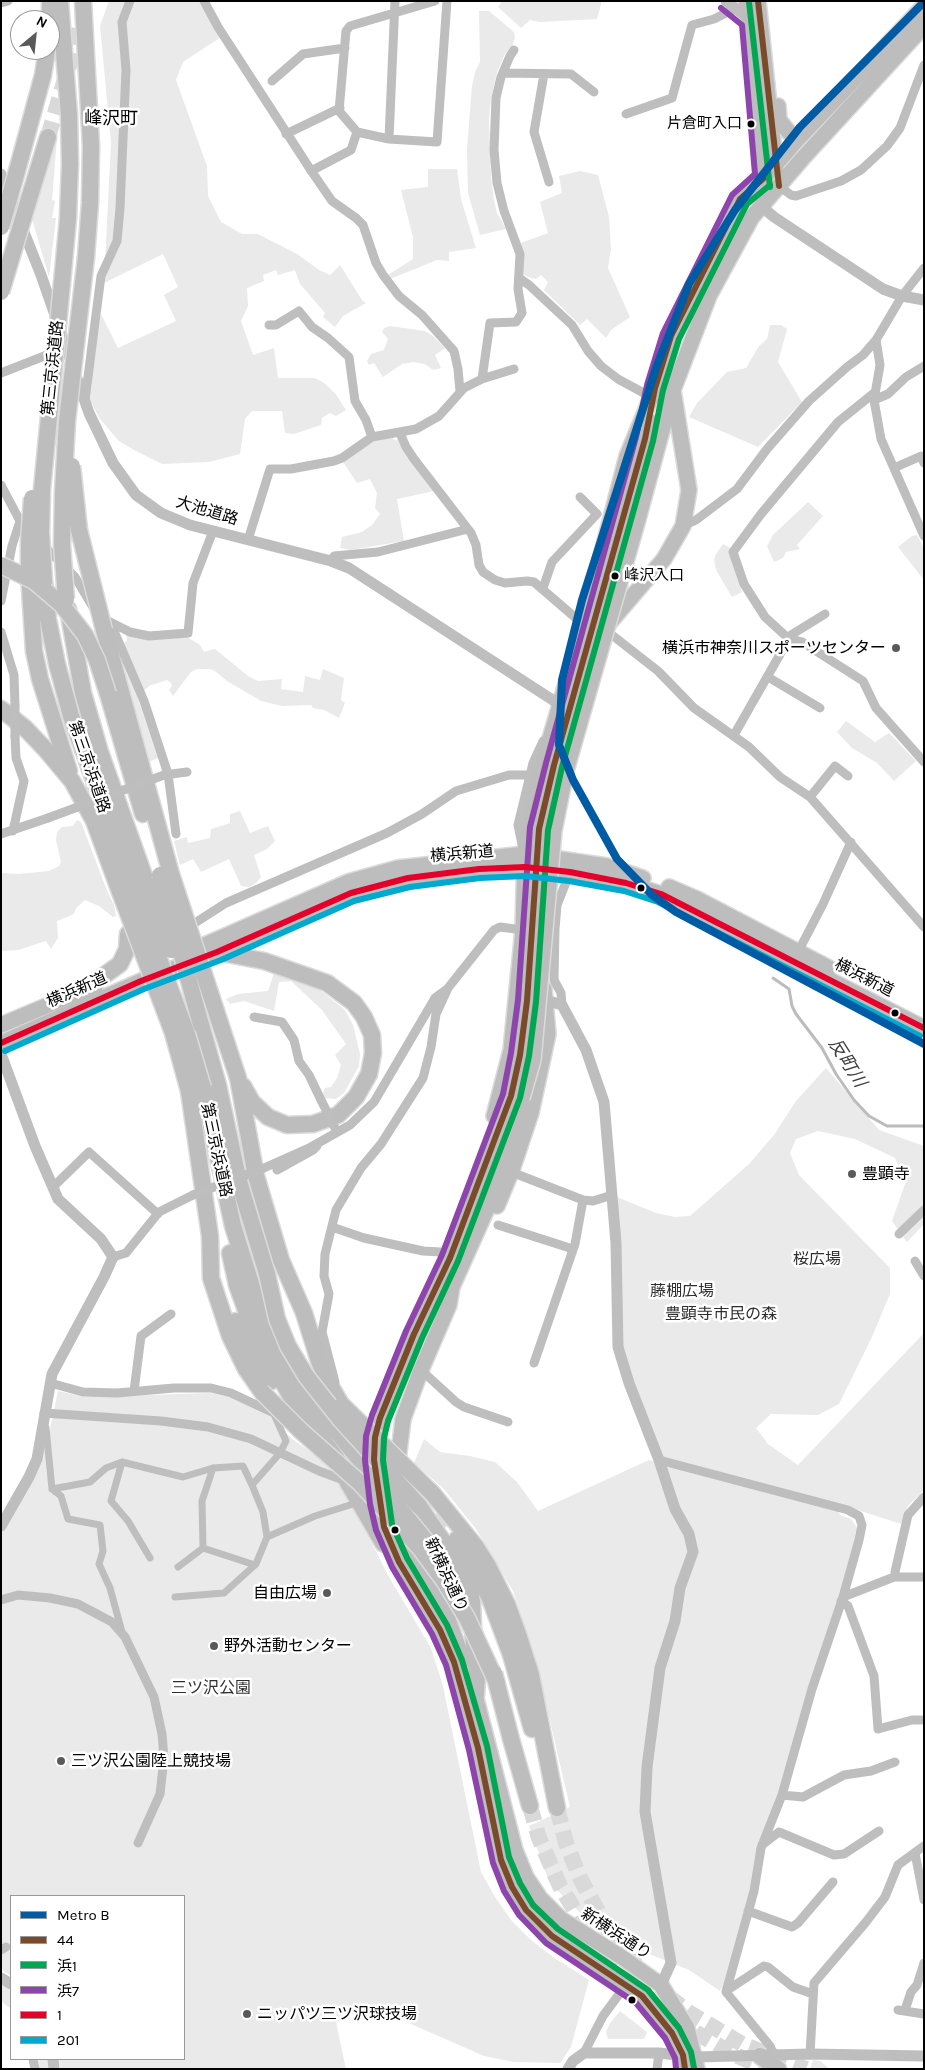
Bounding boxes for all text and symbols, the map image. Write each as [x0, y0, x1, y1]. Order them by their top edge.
north arrow [10, 10, 60, 60]
text: N [33, 12, 50, 32]
district label: 峰沢町 [84, 108, 138, 130]
place label: 片倉町入口 [667, 115, 742, 133]
marker: 片倉町入口 [746, 119, 756, 129]
street label: 第三京浜道路 [38, 319, 68, 417]
street label: 大池道路 [174, 492, 240, 530]
place label: 峰沢入口 [624, 567, 684, 585]
marker: 峰沢入口 [610, 571, 620, 581]
place label: 横浜市神奈川スポーツセンター [662, 638, 886, 658]
marker: 横浜市神奈川スポーツセンター [890, 642, 902, 654]
street label: 第三京浜道路 [64, 718, 114, 816]
street label: 横浜新道 [429, 842, 495, 866]
unlabelled marker [636, 883, 646, 893]
street label: 横浜新道 [831, 955, 897, 1001]
street label: 横浜新道 [44, 968, 110, 1012]
unlabelled marker [890, 1008, 900, 1018]
water label: 反町川 [824, 1034, 870, 1092]
street label: 第三京浜道路 [197, 1101, 235, 1199]
place label: 豊顕寺 [862, 1164, 910, 1184]
marker: 豊顕寺 [846, 1168, 858, 1180]
park label: 桜広場 [793, 1249, 841, 1269]
park label: 藤棚広場 [650, 1281, 714, 1301]
park label: 豊顕寺市民の森 [665, 1304, 777, 1324]
unlabelled marker [390, 1525, 400, 1535]
street label: 新横浜通り [420, 1535, 472, 1615]
place label: 自由広場 [253, 1583, 317, 1603]
marker: 自由広場 [321, 1587, 333, 1599]
place label: 野外活動センター [224, 1636, 352, 1656]
marker: 野外活動センター [208, 1640, 220, 1652]
park label: 三ツ沢公園 [171, 1678, 251, 1698]
place label: 三ツ沢公園陸上競技場 [71, 1751, 231, 1771]
marker: 三ツ沢公園陸上競技場 [55, 1755, 67, 1767]
legend [10, 1895, 185, 2060]
street label: 新横浜通り [577, 1904, 655, 1964]
text: Metro B [57, 1906, 110, 1924]
text: 44 [57, 1931, 74, 1949]
text: 浜1 [57, 1957, 77, 1975]
text: 浜7 [57, 1982, 79, 2000]
unlabelled marker [627, 1995, 637, 2005]
place label: ニッパツ三ツ沢球技場 [257, 2004, 417, 2024]
text: 1 [57, 2006, 62, 2024]
marker: ニッパツ三ツ沢球技場 [241, 2008, 253, 2020]
text: 201 [57, 2031, 80, 2049]

